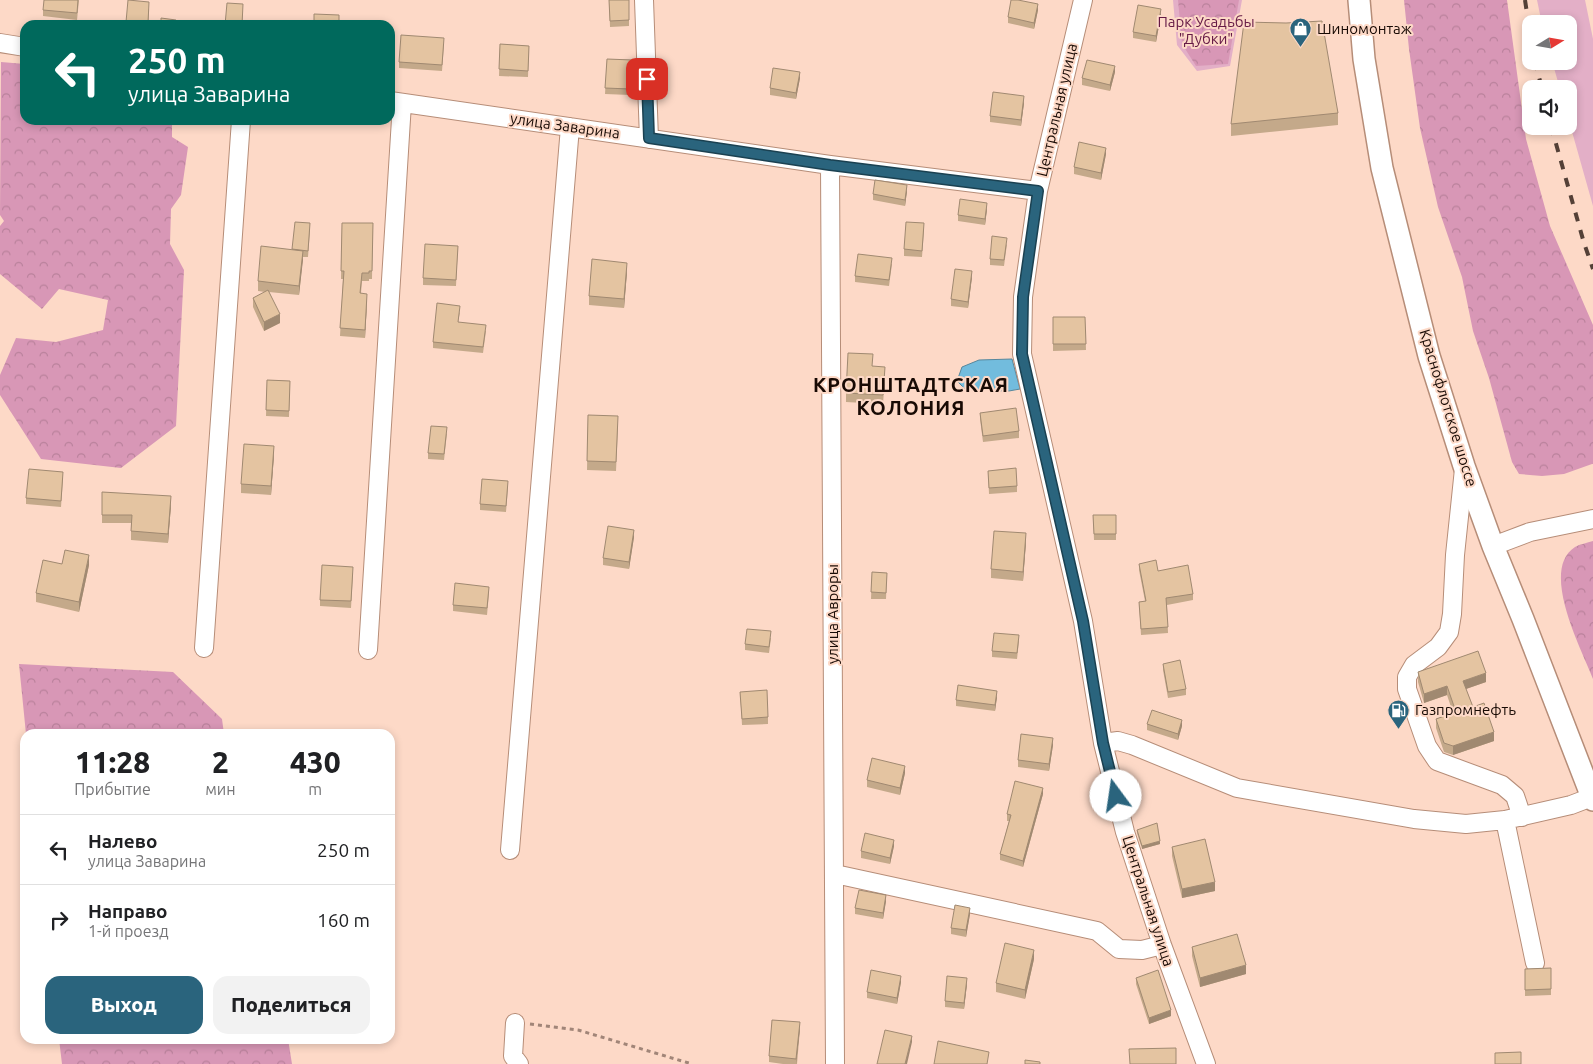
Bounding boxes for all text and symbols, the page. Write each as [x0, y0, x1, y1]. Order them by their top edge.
park label: Парк Усадьбы "Дубки" [1157, 13, 1255, 47]
north arrow [1522, 15, 1578, 70]
map controls [1522, 15, 1577, 135]
shop icon: Шиномонтаж [1289, 17, 1313, 48]
place label: Шиномонтаж [1317, 20, 1412, 37]
icon: left [45, 40, 110, 105]
text: 250 m [128, 40, 226, 80]
street label: Центральная улица [1033, 42, 1080, 178]
pin [626, 58, 668, 100]
icon: arrive [633, 65, 661, 93]
button: sound [1522, 80, 1577, 135]
text: улица Заварина [128, 81, 290, 106]
street label: улица Заварина [509, 109, 621, 142]
street label: Краснофлотское шоссе [1416, 327, 1481, 489]
district label: КРОНШТАДТСКАЯ КОЛОНИЯ [813, 373, 1009, 419]
street label: улица Авроры [824, 564, 841, 664]
fuel station icon: Газпромнефть [1387, 698, 1411, 729]
place label: Газпромнефть [1415, 701, 1516, 718]
text: 11:28 [75, 745, 150, 779]
text: 2 [212, 745, 229, 779]
text: 430 [290, 745, 341, 779]
position arrow [1089, 769, 1141, 821]
text: Прибытие [74, 780, 151, 798]
text: мин [205, 780, 236, 798]
text: m [308, 780, 322, 798]
text: Налево [88, 830, 157, 852]
street label: Центральная улица [1119, 833, 1178, 968]
icon: left [45, 836, 73, 864]
text: 250 m [317, 839, 370, 861]
text: улица Заварина [88, 852, 206, 870]
text: Направо [88, 900, 168, 922]
icon: right [45, 906, 73, 934]
text: 160 m [317, 909, 370, 931]
text: 1-й проезд [88, 922, 169, 940]
button: Выход [45, 976, 203, 1034]
button: Поделиться [213, 976, 370, 1034]

